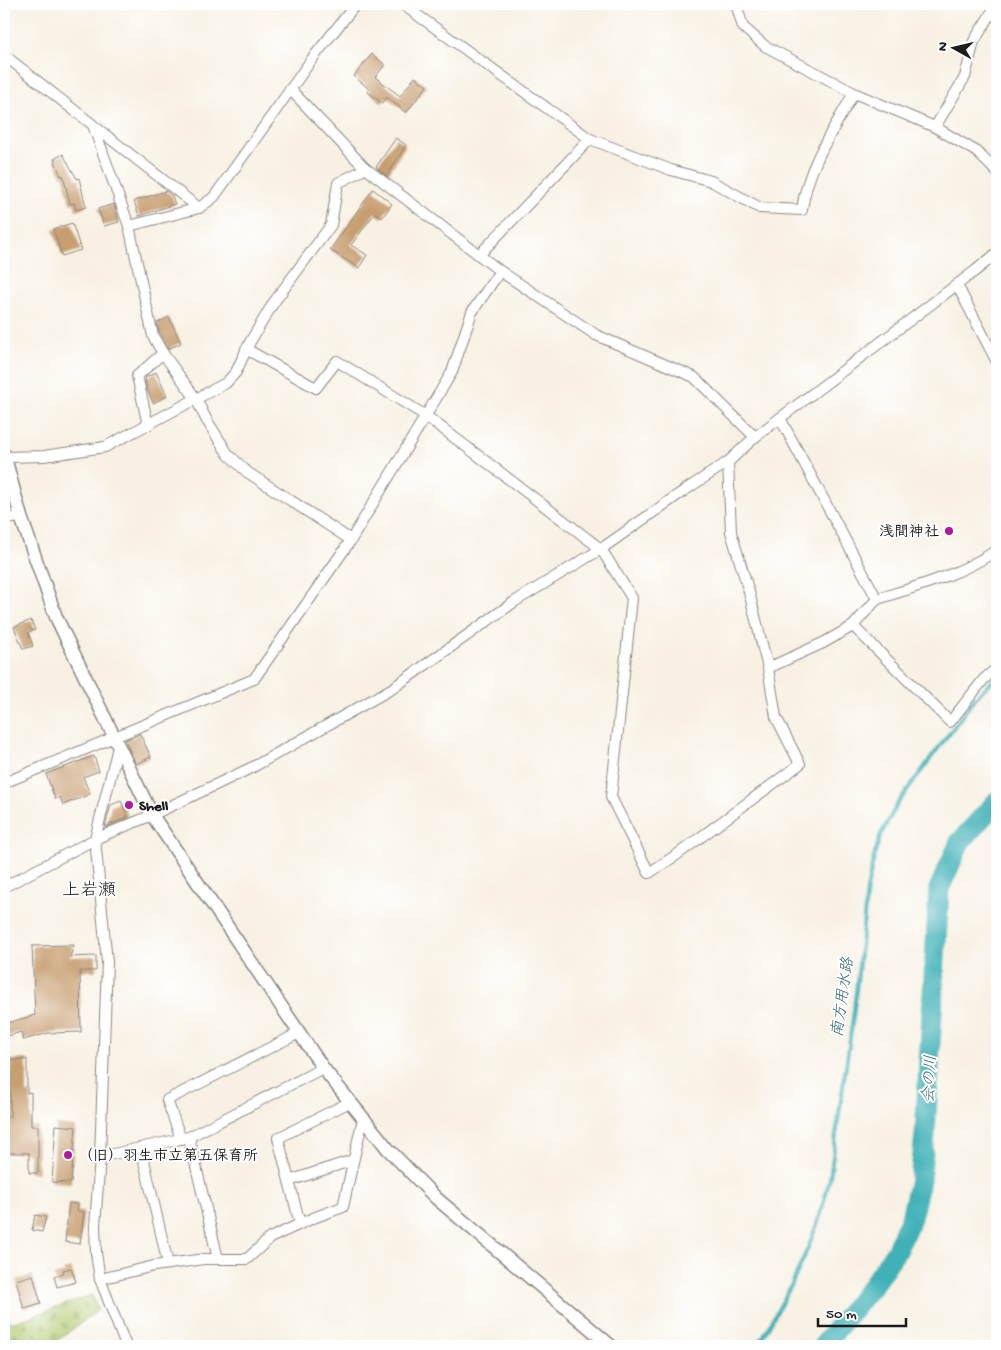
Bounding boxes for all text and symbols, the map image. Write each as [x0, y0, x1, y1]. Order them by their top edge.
north arrow [928, 22, 978, 72]
text: N [935, 41, 953, 52]
place label: 浅間神社 [879, 523, 939, 542]
marker: 浅間神社 [943, 525, 955, 537]
place label: Shell [139, 798, 169, 816]
marker: Shell [123, 799, 135, 811]
district label: 上岩瀬 [62, 880, 116, 902]
water label: 南方用水路 [828, 955, 860, 1038]
water label: 会の川 [919, 1055, 942, 1104]
place label: （旧）羽生市立第五保育所 [78, 1147, 258, 1166]
marker: （旧）羽生市立第五保育所 [62, 1149, 74, 1161]
scale bar [818, 1295, 906, 1327]
text: 50 m [826, 1306, 857, 1324]

